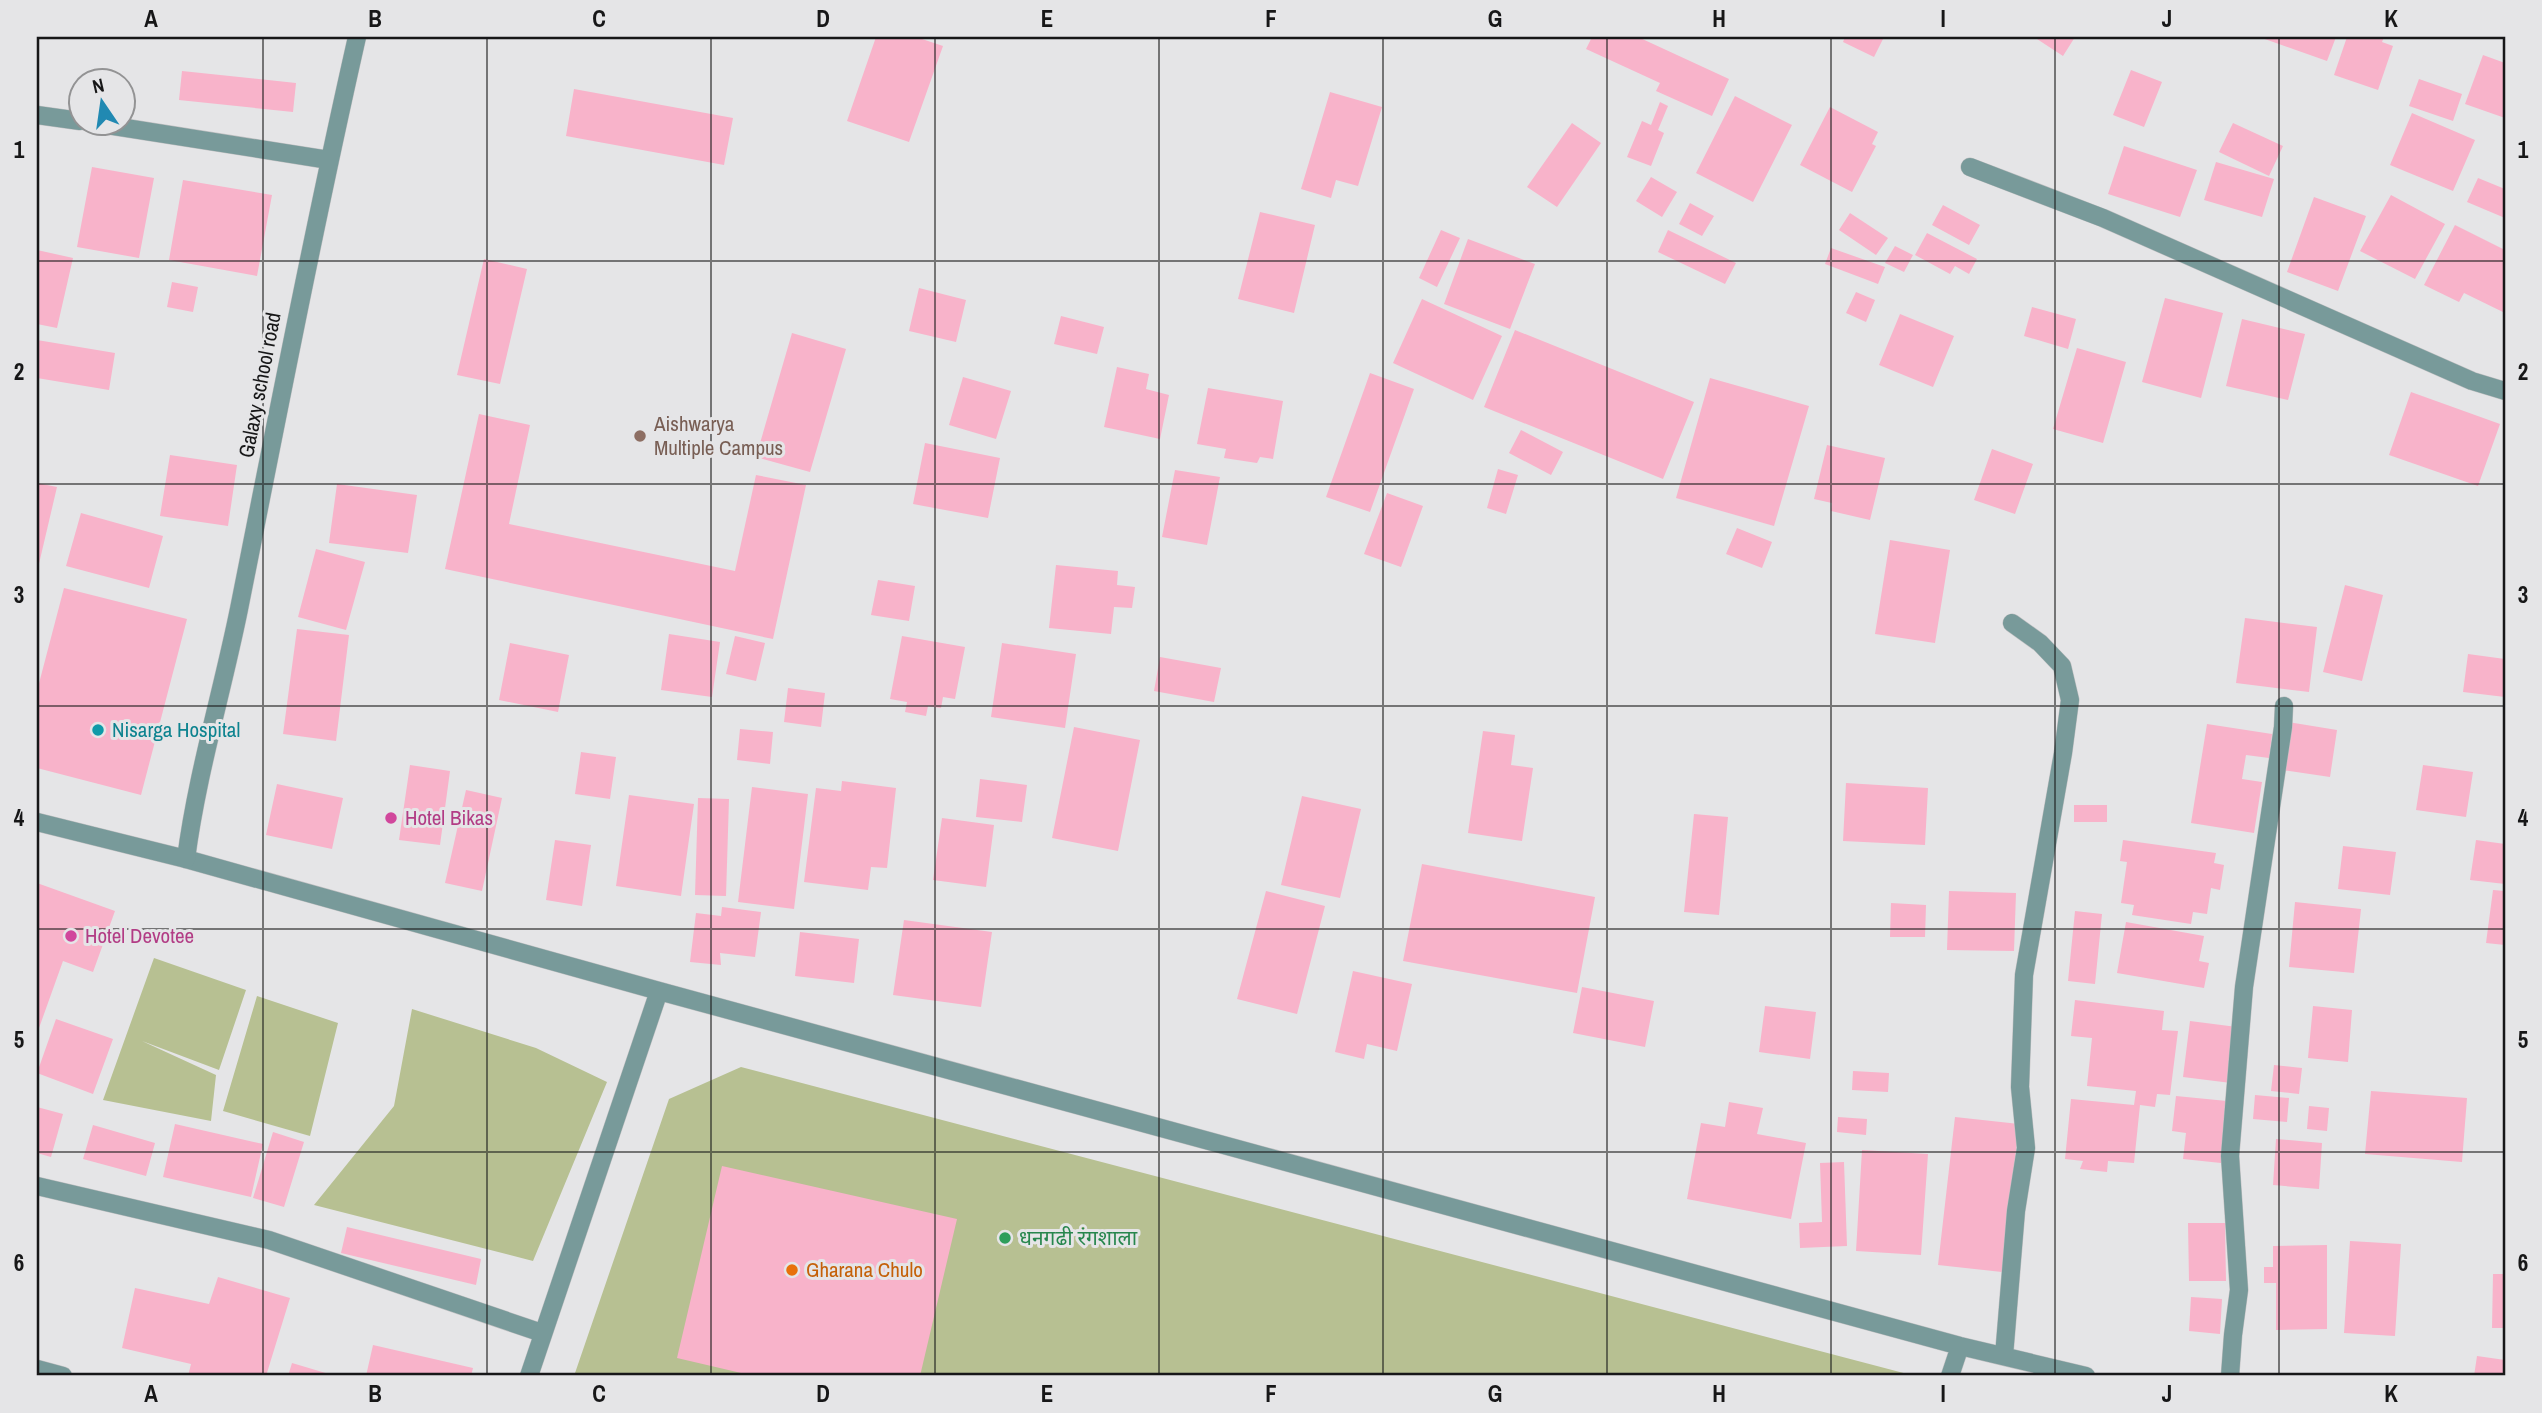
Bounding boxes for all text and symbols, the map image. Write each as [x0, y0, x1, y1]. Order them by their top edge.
text: A [144, 3, 158, 34]
text: B [368, 3, 382, 34]
text: C [592, 3, 606, 34]
text: D [816, 3, 830, 34]
text: E [1041, 3, 1053, 34]
text: F [1265, 3, 1277, 34]
text: G [1488, 3, 1502, 34]
text: H [1712, 3, 1726, 34]
text: I [1940, 3, 1946, 34]
text: J [2162, 3, 2172, 34]
text: K [2384, 3, 2398, 34]
north arrow [66, 66, 136, 136]
text: N [90, 72, 107, 99]
text: 1 [14, 134, 25, 165]
text: 1 [2518, 134, 2529, 165]
street label: Galaxy school road [231, 310, 288, 460]
text: 2 [14, 356, 24, 387]
text: 2 [2518, 356, 2528, 387]
place label: Aishwarya Multiple Campus [653, 409, 783, 462]
marker: Aishwarya Multiple Campus [632, 428, 648, 444]
text: 3 [14, 579, 24, 610]
text: 3 [2518, 579, 2528, 610]
place label: Nisarga Hospital [112, 715, 240, 744]
marker: Nisarga Hospital [90, 722, 106, 738]
text: 4 [14, 802, 25, 833]
text: 4 [2518, 802, 2529, 833]
place label: Hotel Bikas [405, 803, 493, 832]
marker: Hotel Bikas [383, 810, 399, 826]
place label: Hotel Devotee [85, 921, 194, 950]
marker: Hotel Devotee [63, 928, 79, 944]
text: 5 [14, 1024, 24, 1055]
text: 5 [2518, 1024, 2528, 1055]
place label: धनगढी रंगशाला [1019, 1223, 1138, 1252]
marker: धनगढी रंगशाला [997, 1230, 1013, 1246]
text: 6 [14, 1247, 24, 1278]
text: 6 [2518, 1247, 2528, 1278]
place label: Gharana Chulo [806, 1255, 923, 1284]
marker: Gharana Chulo [784, 1262, 800, 1278]
text: A [144, 1378, 158, 1409]
text: B [368, 1378, 382, 1409]
text: C [592, 1378, 606, 1409]
text: D [816, 1378, 830, 1409]
text: E [1041, 1378, 1053, 1409]
text: F [1265, 1378, 1277, 1409]
text: G [1488, 1378, 1502, 1409]
text: H [1712, 1378, 1726, 1409]
text: I [1940, 1378, 1946, 1409]
text: J [2162, 1378, 2172, 1409]
text: K [2384, 1378, 2398, 1409]

